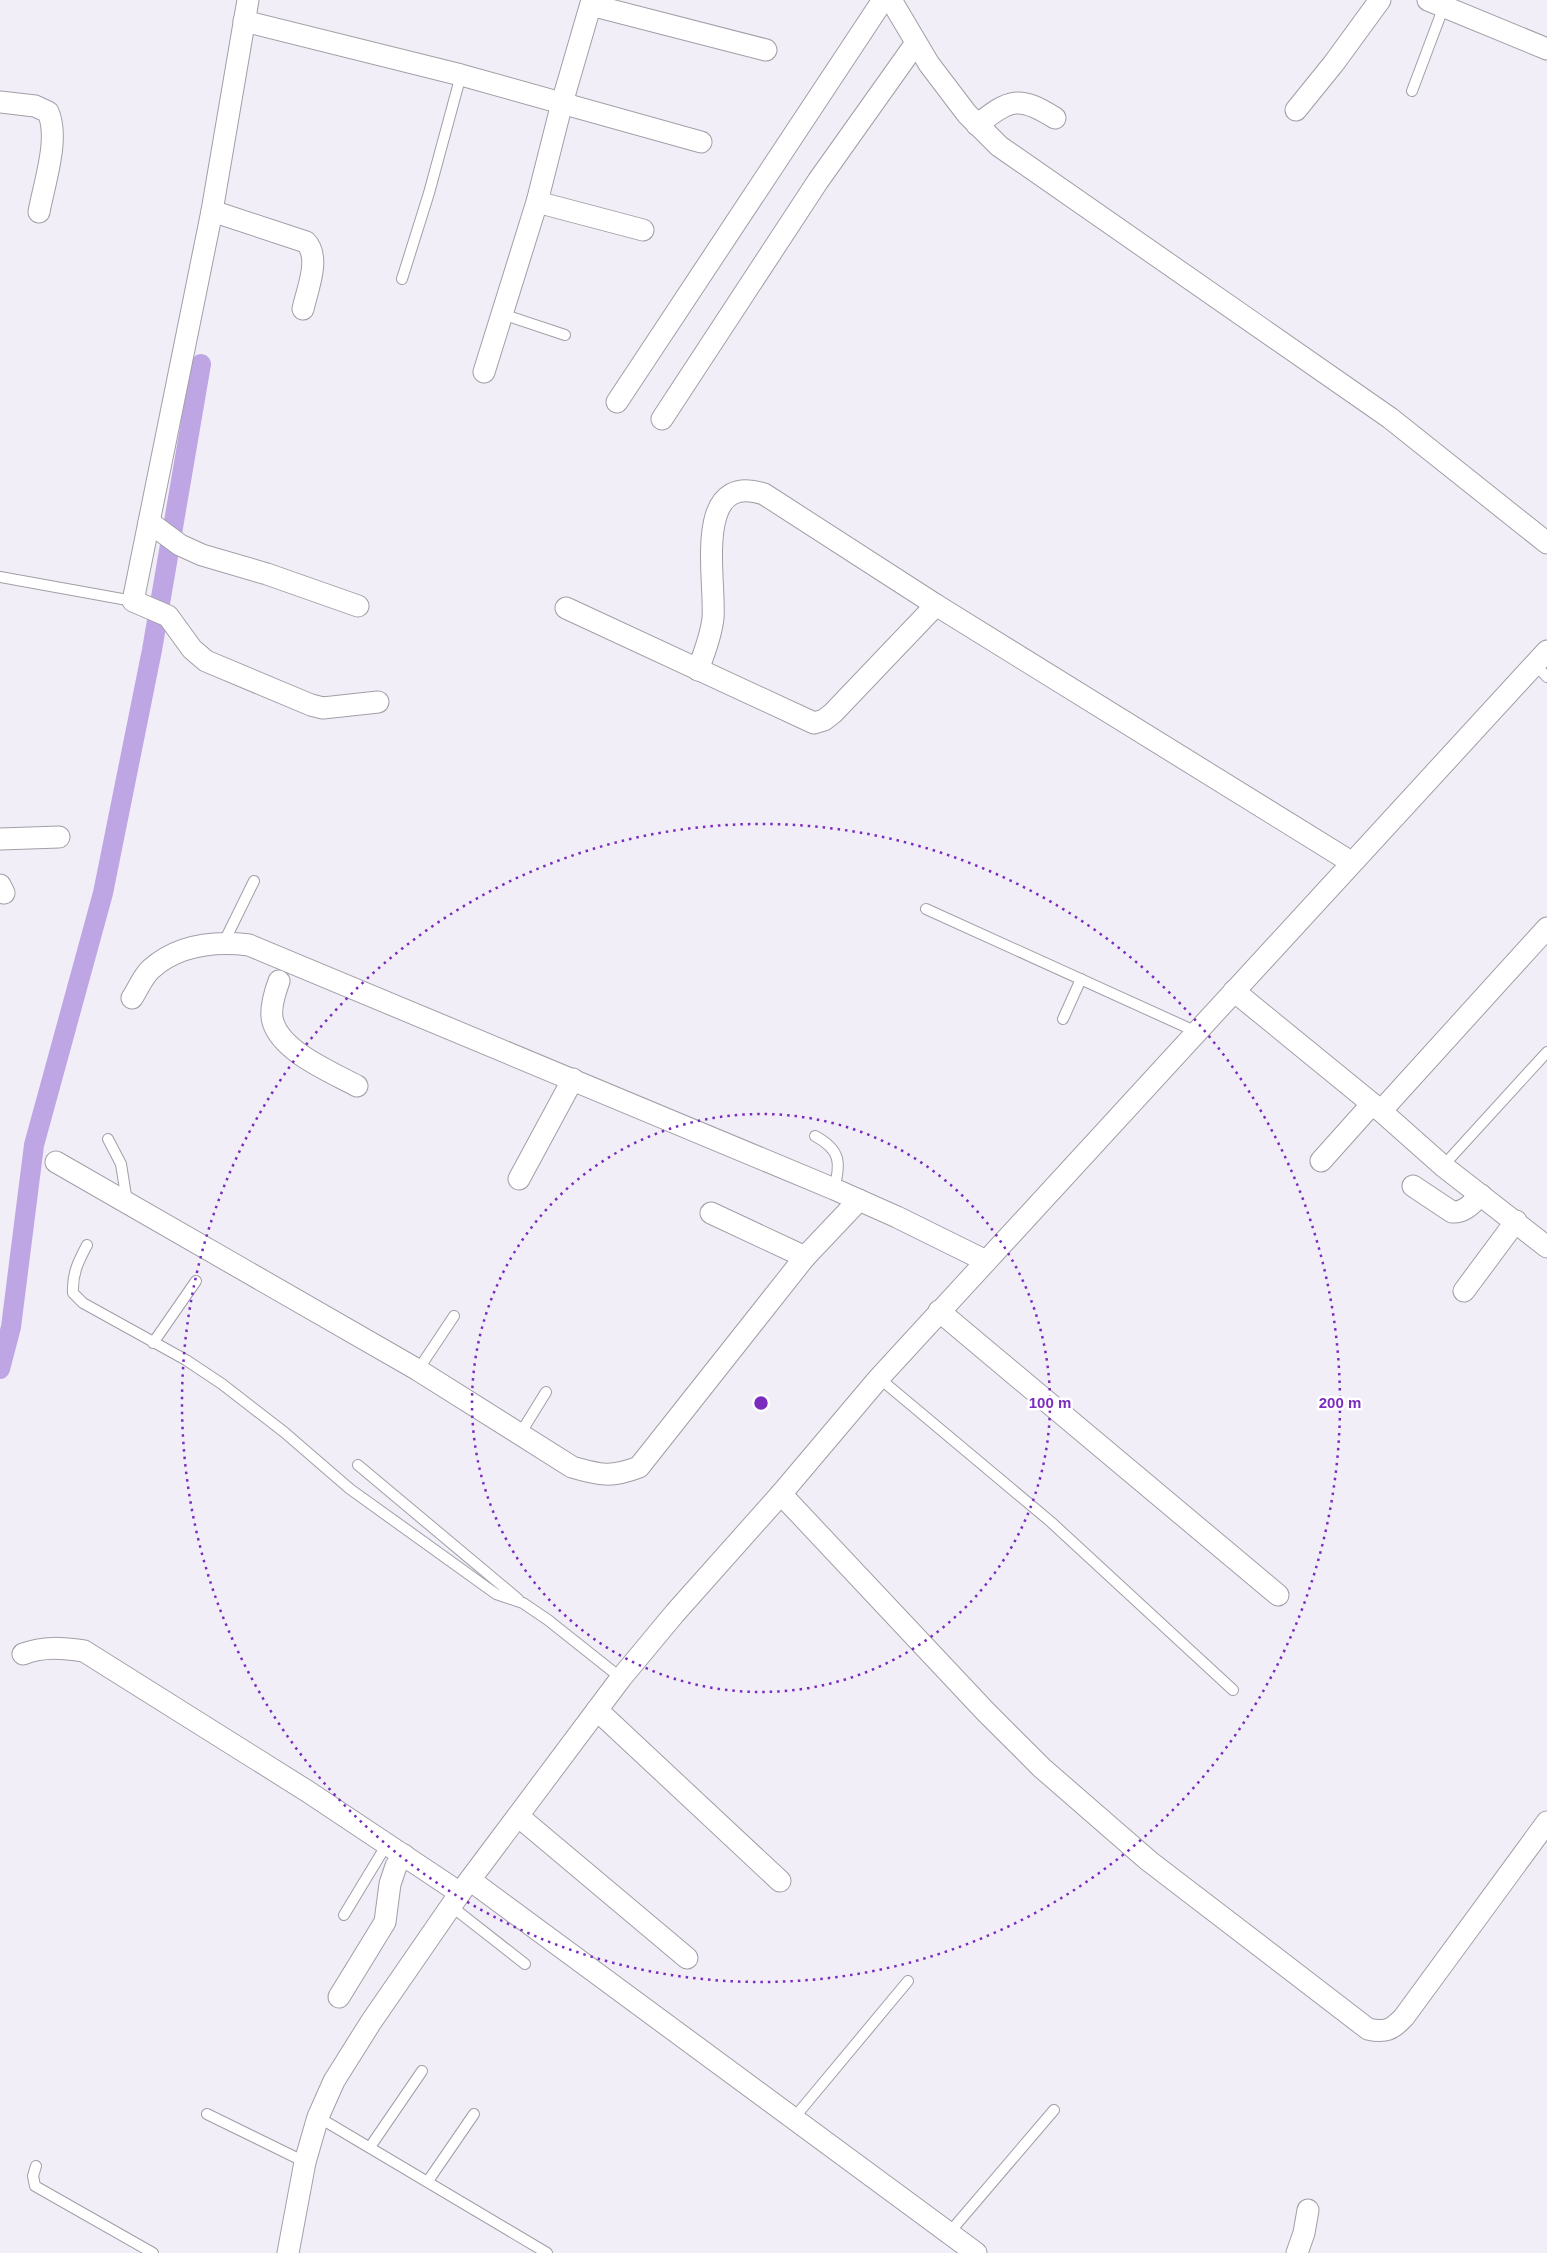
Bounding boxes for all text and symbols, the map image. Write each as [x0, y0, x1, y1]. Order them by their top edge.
centre of rings [752, 1394, 770, 1412]
text: 100 m [1029, 1394, 1071, 1411]
text: 200 m [1319, 1394, 1361, 1411]

